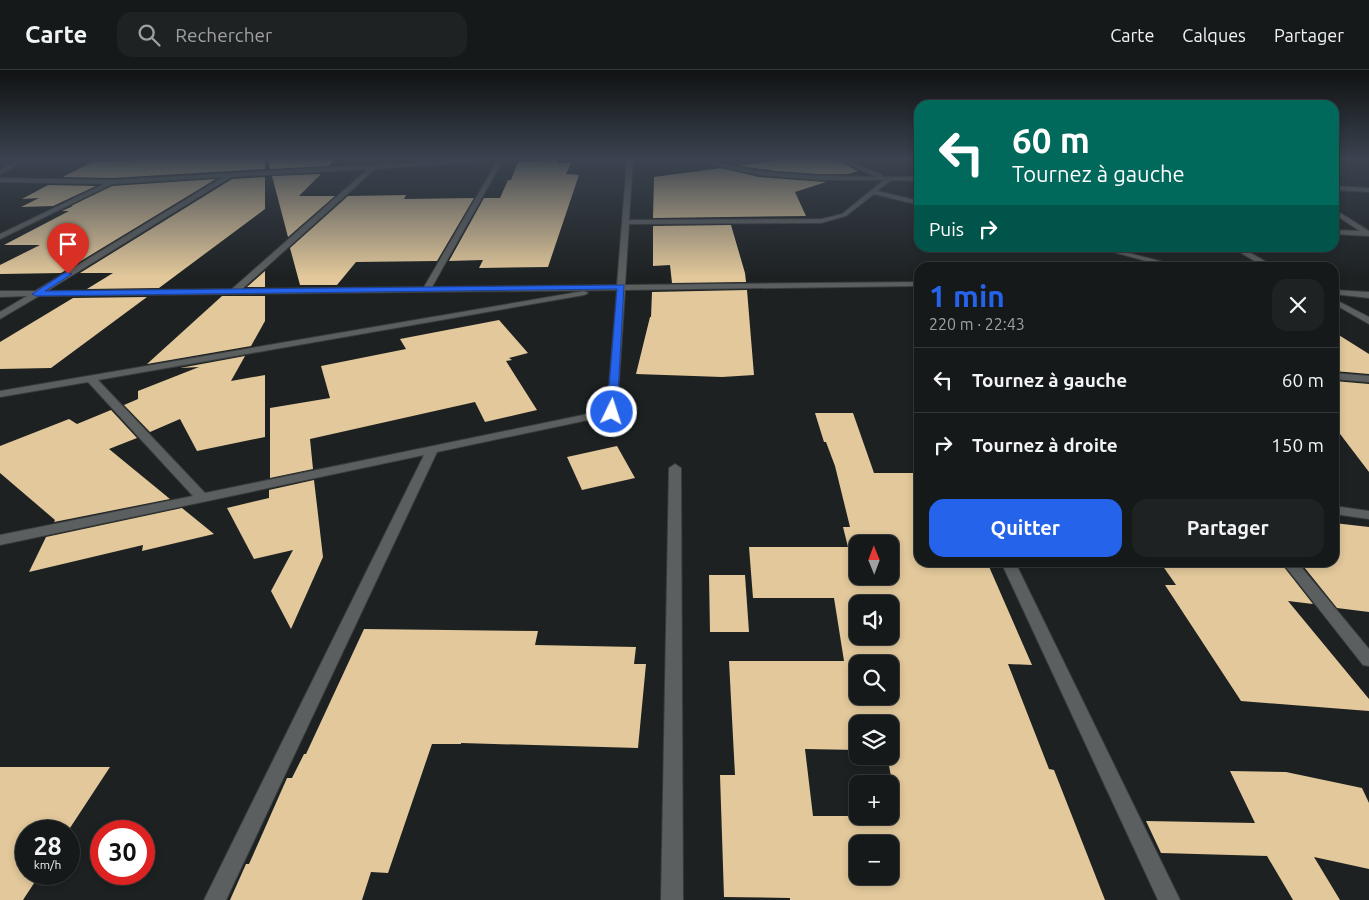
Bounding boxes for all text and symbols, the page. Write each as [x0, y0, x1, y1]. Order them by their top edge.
search box [117, 12, 467, 57]
text: Carte [25, 21, 87, 48]
icon: search [135, 21, 163, 49]
text: Rechercher [175, 24, 272, 46]
text: Carte [1110, 25, 1154, 45]
text: Calques [1182, 25, 1246, 45]
text: Partager [1274, 25, 1344, 45]
icon: left [929, 120, 994, 185]
text: 60 m [1012, 120, 1090, 160]
text: Tournez à gauche [1012, 161, 1185, 186]
icon: right [974, 215, 1002, 243]
text: Puis [929, 218, 964, 240]
pin [47, 223, 89, 274]
icon: arrive [54, 230, 82, 258]
text: 1 min [929, 279, 1005, 313]
button: close [1272, 279, 1324, 331]
text: 220 m · 22:43 [929, 315, 1025, 333]
icon: left [929, 366, 957, 394]
text: Tournez à gauche [972, 369, 1127, 391]
text: 60 m [1282, 369, 1324, 391]
position arrow [585, 385, 637, 437]
icon: right [929, 431, 957, 459]
text: Tournez à droite [972, 434, 1118, 456]
text: 150 m [1271, 434, 1324, 456]
button: Quitter [929, 499, 1122, 557]
button: Partager [1132, 499, 1324, 557]
north arrow [849, 535, 899, 585]
map controls [849, 535, 899, 885]
button: sound [849, 595, 899, 645]
button: search [849, 655, 899, 705]
button: layers [849, 715, 899, 765]
button: + [849, 775, 899, 825]
speed limit sign: 30 [90, 820, 155, 885]
text: 28 [33, 832, 62, 860]
button: − [849, 835, 899, 885]
text: km/h [34, 858, 61, 871]

